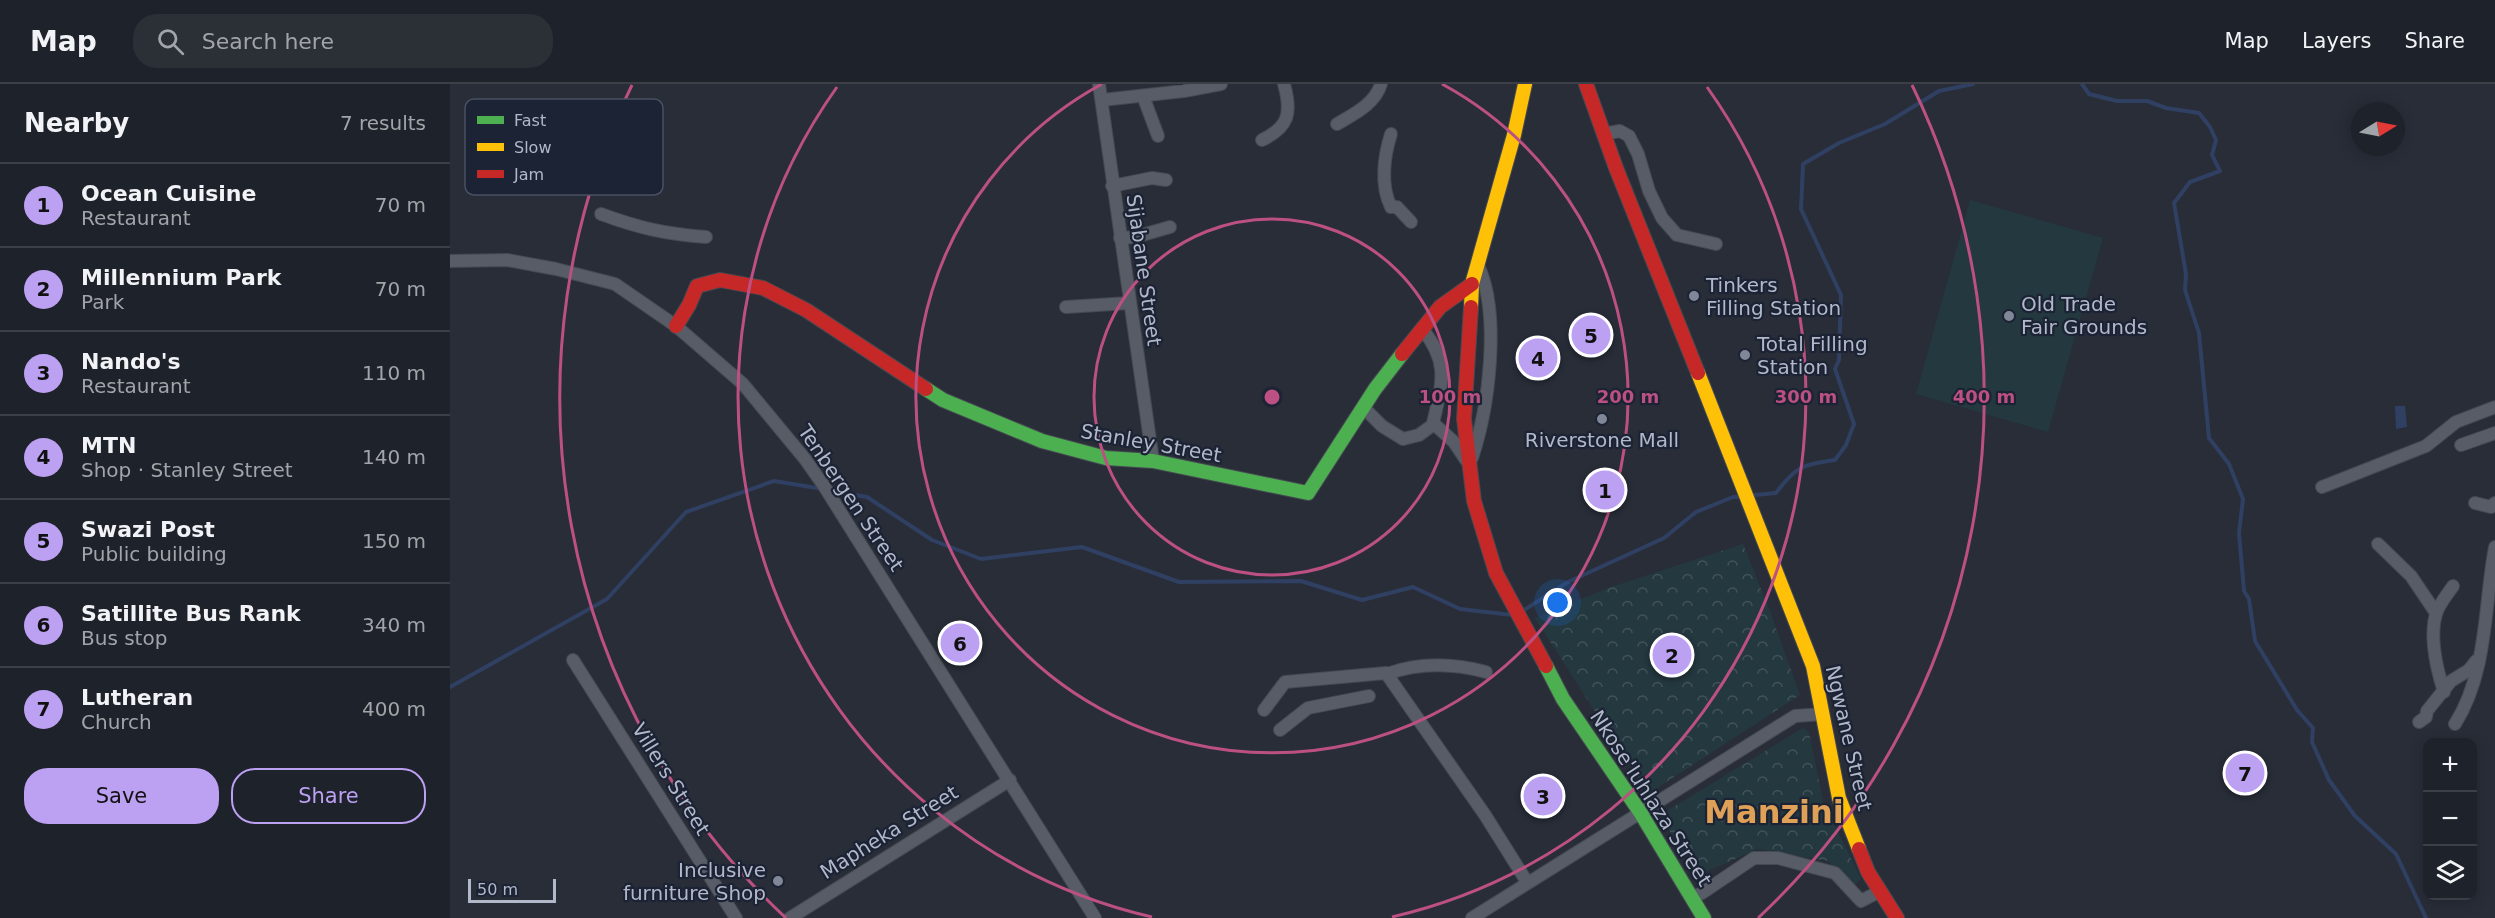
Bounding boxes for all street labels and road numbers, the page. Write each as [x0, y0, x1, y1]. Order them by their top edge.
street label: Sijabane Street [1121, 193, 1167, 348]
street label: Tenbergen Street [793, 419, 909, 576]
street label: Stanley Street [1079, 419, 1223, 467]
street label: Ngwane Street [1821, 663, 1877, 813]
street label: Nkose'luhlaza Street [1585, 706, 1717, 891]
street label: Villers Street [627, 718, 715, 840]
street label: Mapheka Street [816, 780, 962, 884]

